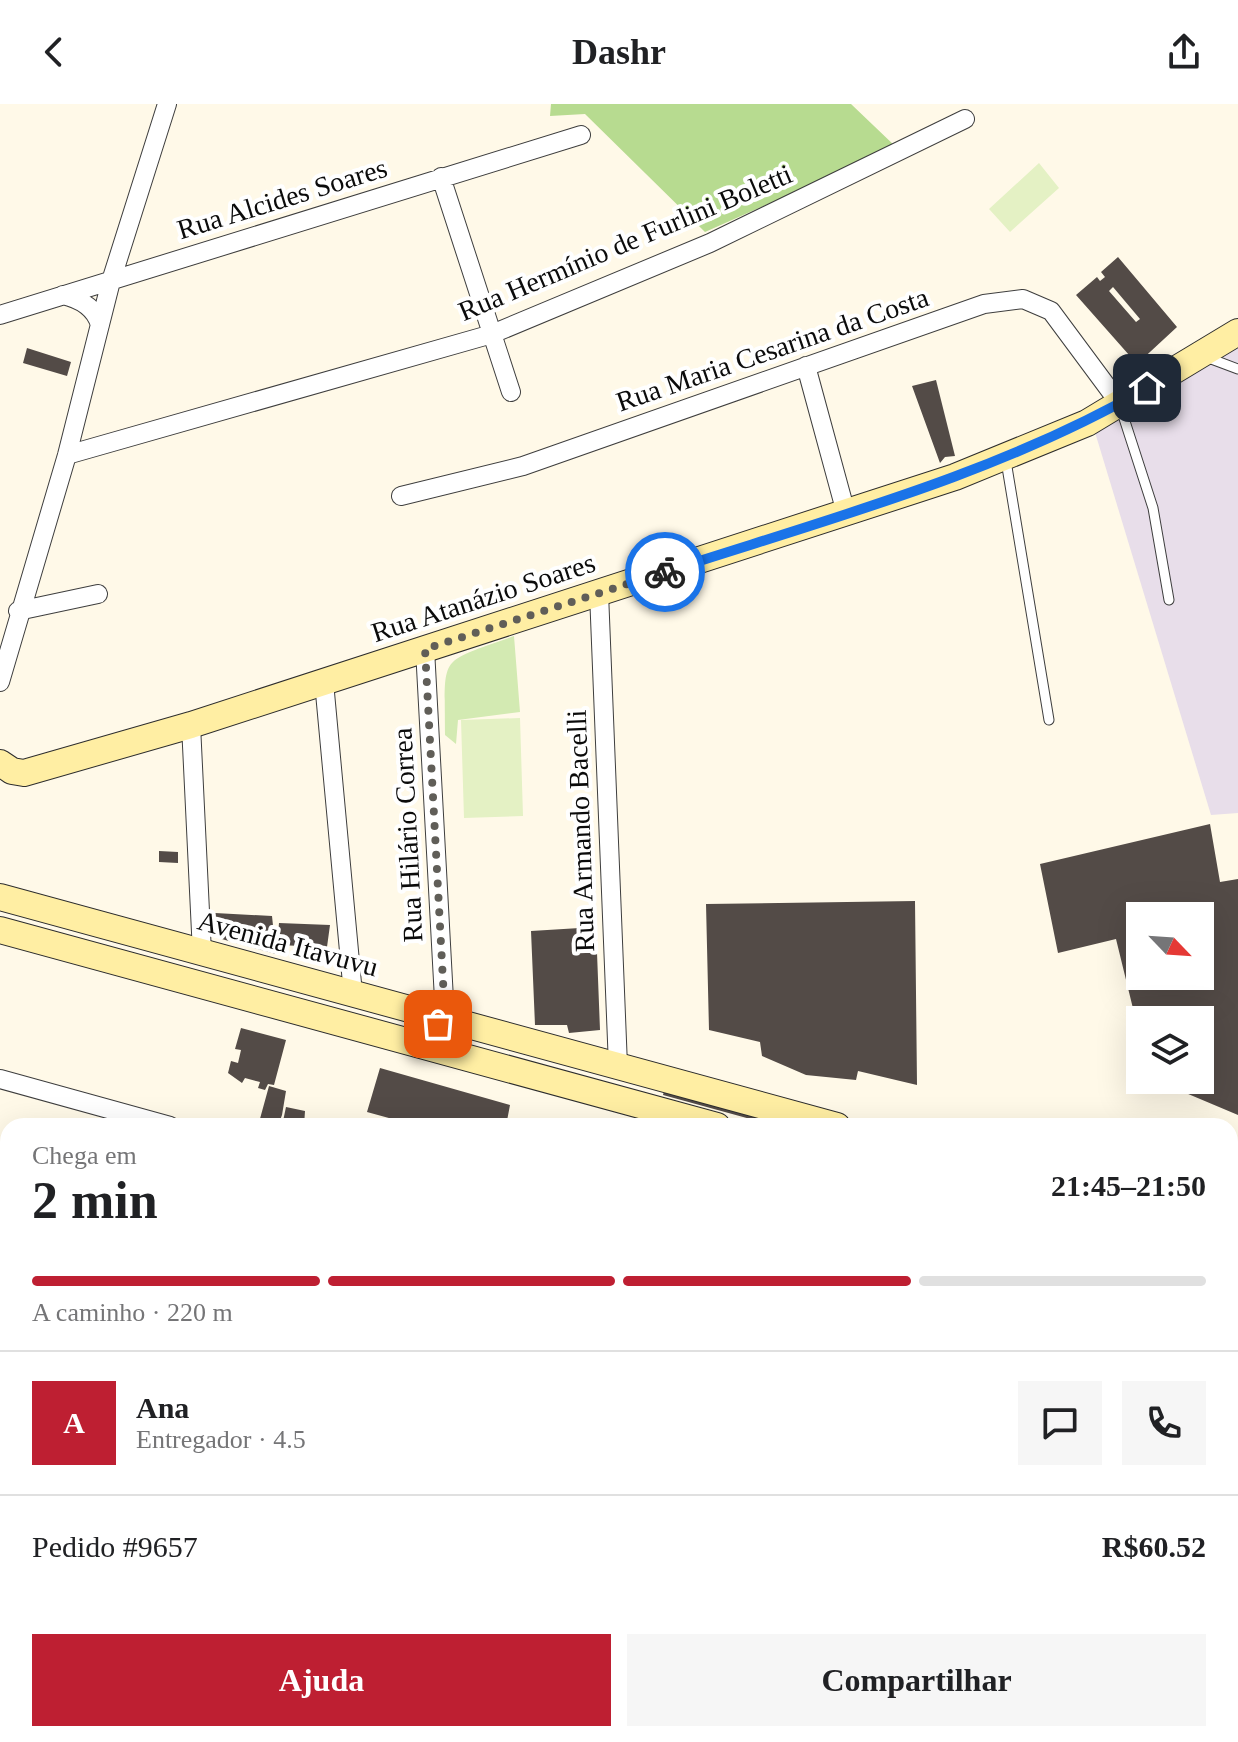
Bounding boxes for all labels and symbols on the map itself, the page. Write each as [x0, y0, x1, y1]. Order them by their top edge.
street label: Rua Alcides Soares [173, 152, 391, 245]
street label: Rua Hermínio de Furlini Boletti [454, 158, 797, 327]
street label: Rua Maria Cesarina da Costa [612, 281, 933, 418]
pin [1113, 354, 1181, 422]
courier [625, 532, 705, 612]
street label: Rua Atanázio Soares [367, 547, 599, 648]
street label: Rua Armando Bacelli [561, 709, 600, 953]
street label: Rua Hilário Correa [386, 726, 429, 943]
north arrow [1126, 902, 1214, 990]
street label: Avenida Itavuvu [194, 905, 381, 982]
pin [404, 990, 472, 1058]

